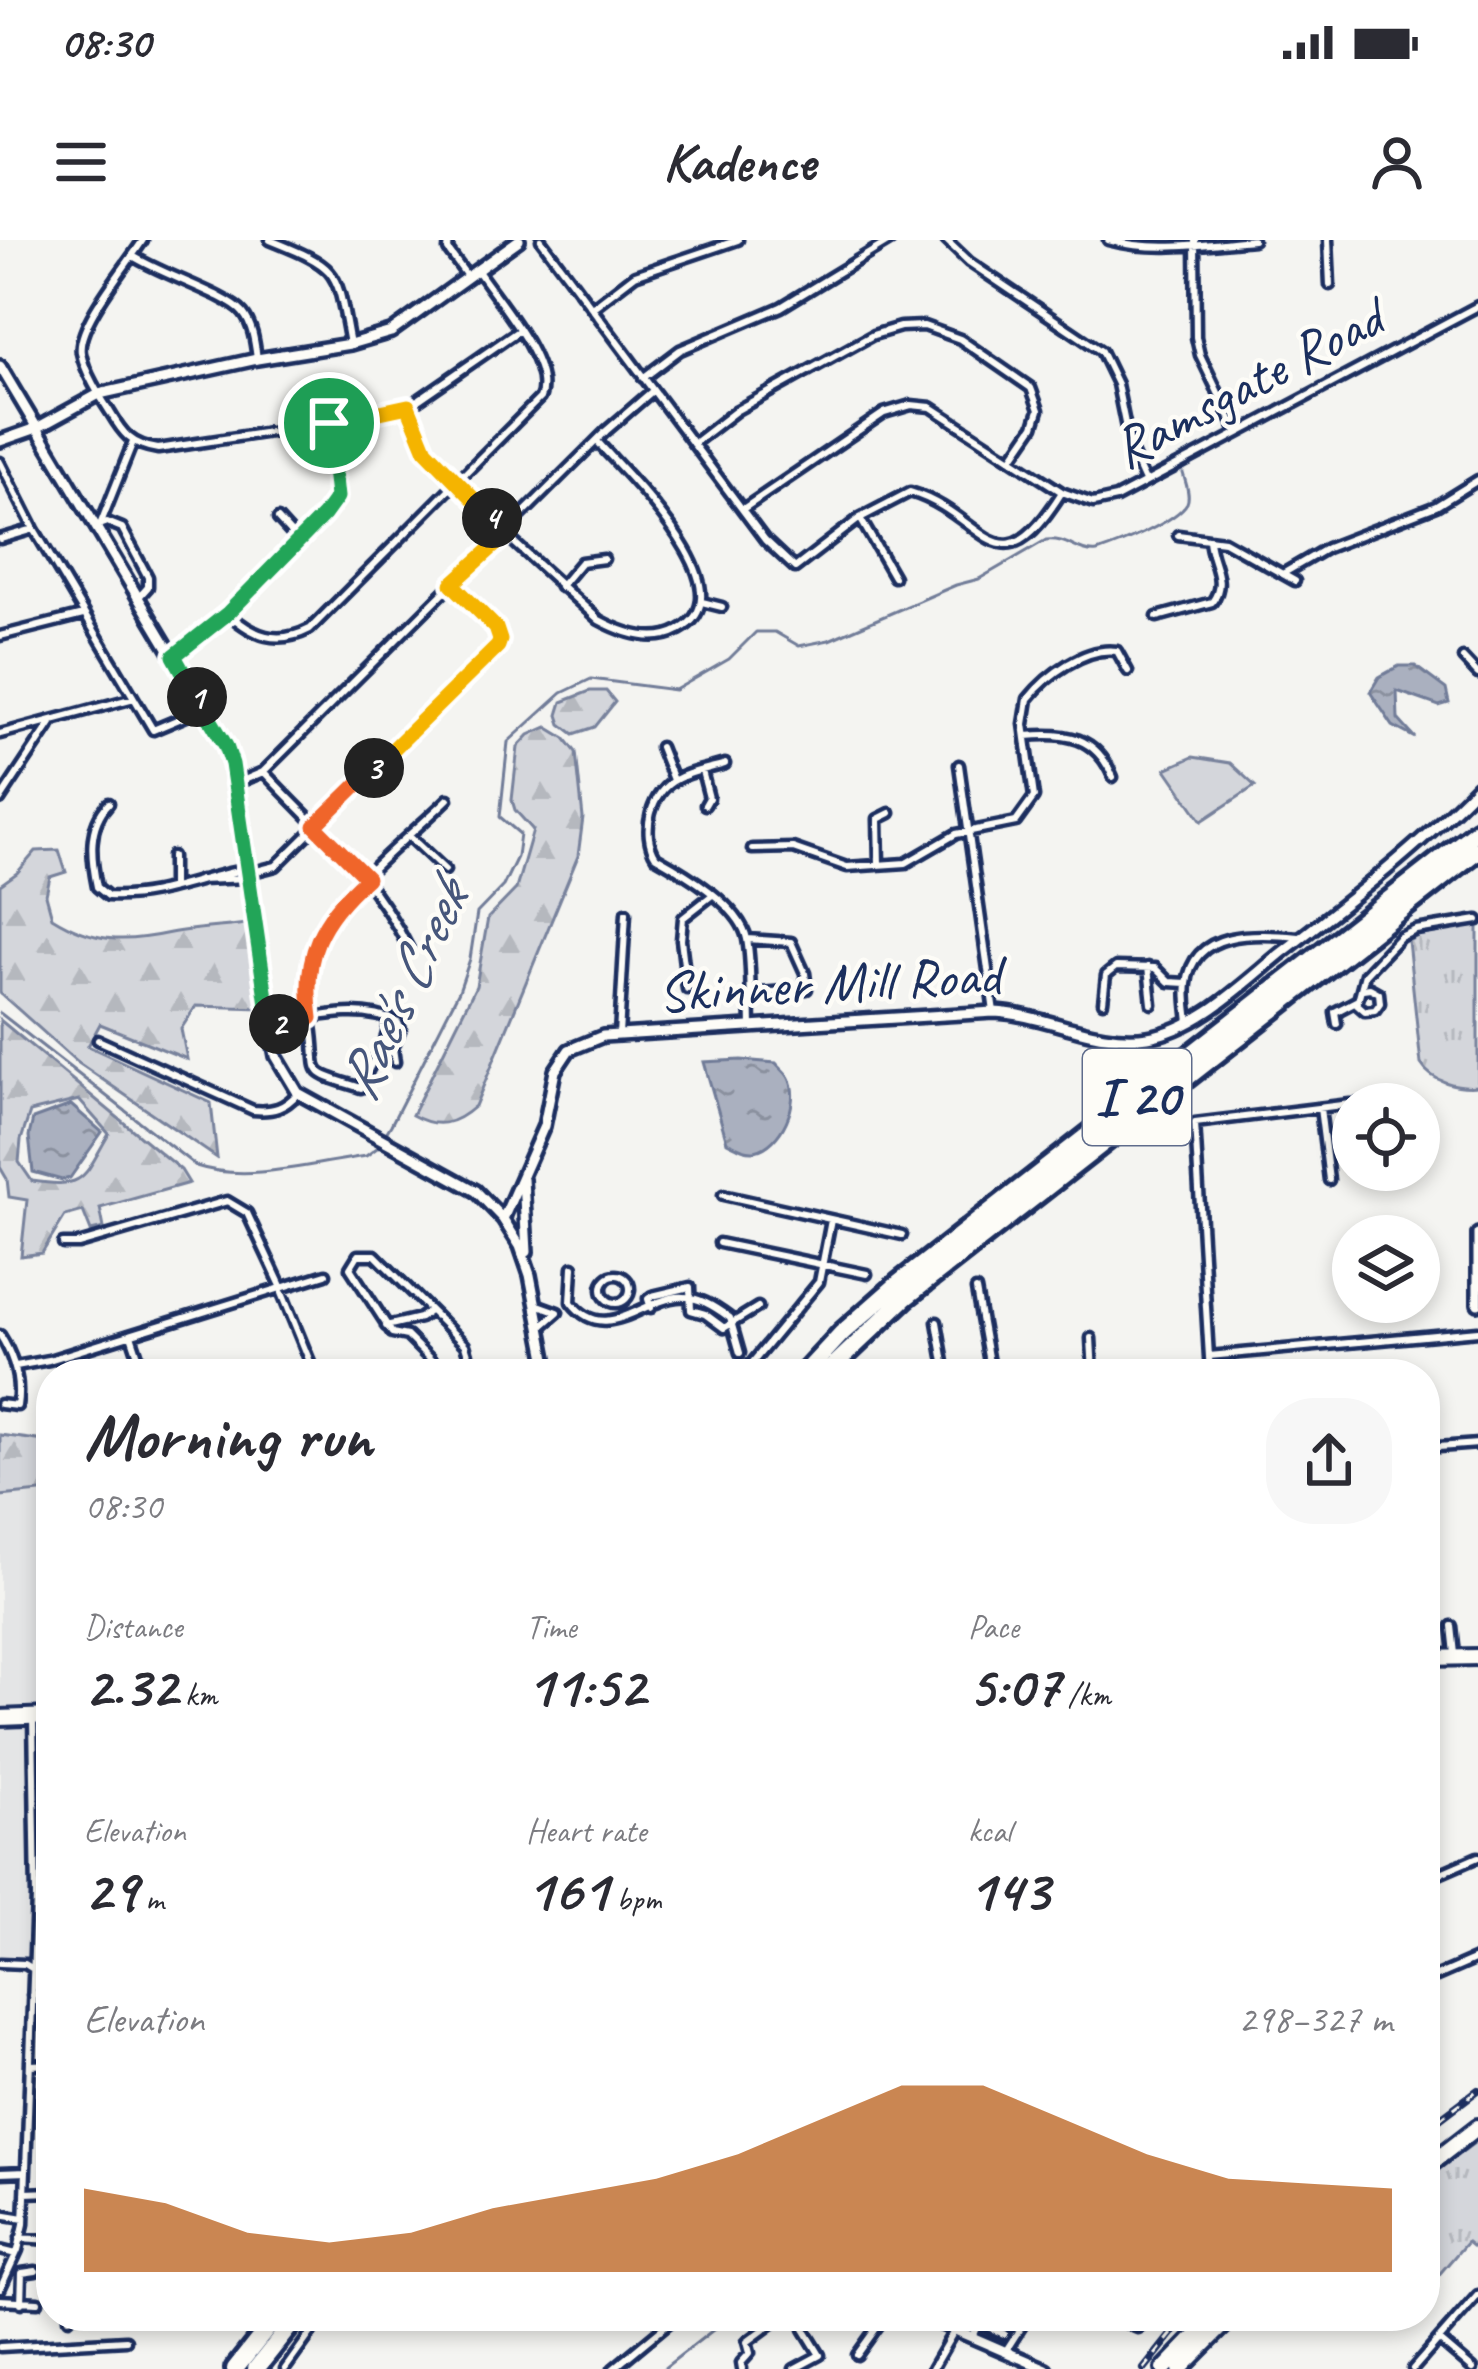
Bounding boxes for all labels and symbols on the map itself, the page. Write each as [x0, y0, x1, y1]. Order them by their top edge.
street label: Ramsgate Road [1099, 278, 1402, 484]
pin [278, 372, 380, 474]
pin: 4 [462, 488, 522, 548]
pin: 1 [167, 667, 227, 727]
pin: 3 [344, 738, 404, 798]
water label: Rae's Creek [319, 861, 490, 1111]
street label: Skinner Mill Road [656, 938, 1011, 1028]
pin: 2 [249, 994, 309, 1054]
road number: I 20 [1083, 1049, 1191, 1145]

